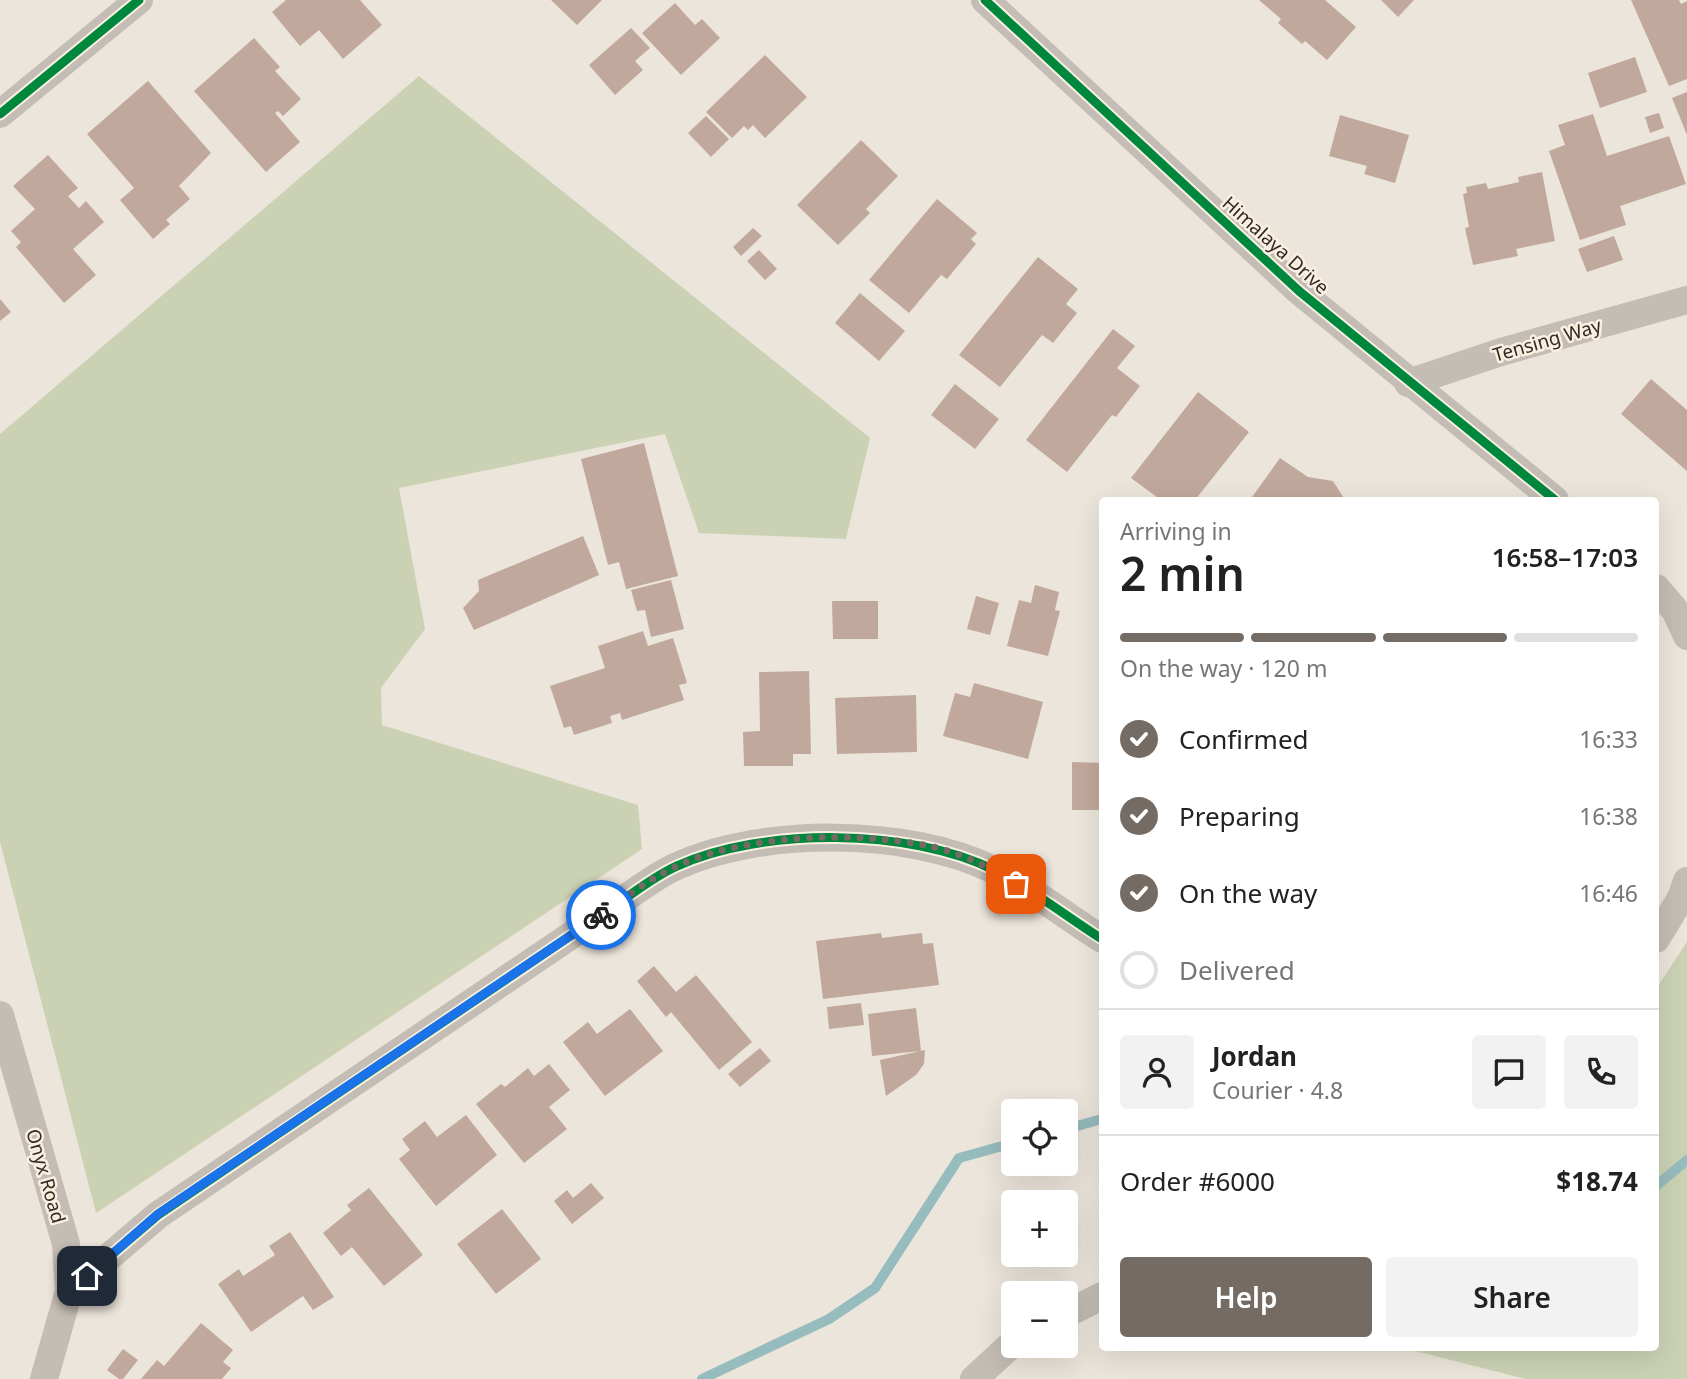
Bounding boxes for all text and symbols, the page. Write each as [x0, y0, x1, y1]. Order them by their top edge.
street label: Himalaya Drive [1217, 190, 1335, 300]
street label: Tensing Way [1490, 312, 1605, 368]
text: Arriving in [1120, 515, 1232, 547]
text: 16:58–17:03 [1492, 539, 1638, 575]
text: 2 min [1120, 542, 1245, 604]
text: On the way · 120 m [1120, 652, 1327, 684]
icon: check [1120, 720, 1158, 758]
text: Confirmed [1179, 721, 1309, 757]
text: 16:33 [1579, 723, 1638, 755]
icon: check [1120, 797, 1158, 835]
text: Preparing [1179, 798, 1300, 834]
text: 16:38 [1579, 800, 1638, 832]
pin [986, 854, 1046, 914]
icon: bag [997, 865, 1035, 903]
icon: check [1120, 874, 1158, 912]
text: On the way [1179, 875, 1317, 911]
text: 16:46 [1579, 877, 1638, 909]
courier [566, 880, 636, 950]
icon: bike [582, 896, 620, 934]
text: Delivered [1179, 952, 1295, 988]
button: person [1120, 1035, 1194, 1109]
button: chat [1472, 1035, 1546, 1109]
button: phone [1564, 1035, 1638, 1109]
text: Jordan [1212, 1038, 1297, 1074]
text: Courier · 4.8 [1212, 1074, 1343, 1106]
map controls [1001, 1099, 1078, 1358]
button: locate [1001, 1099, 1078, 1176]
street label: Onyx Road [20, 1126, 72, 1226]
text: Order #6000 [1120, 1163, 1275, 1199]
text: $18.74 [1556, 1163, 1638, 1199]
button: + [1001, 1190, 1078, 1267]
pin [57, 1246, 117, 1306]
icon: home [68, 1257, 106, 1295]
button: Help [1120, 1257, 1372, 1337]
button: Share [1386, 1257, 1638, 1337]
button: − [1001, 1281, 1078, 1358]

